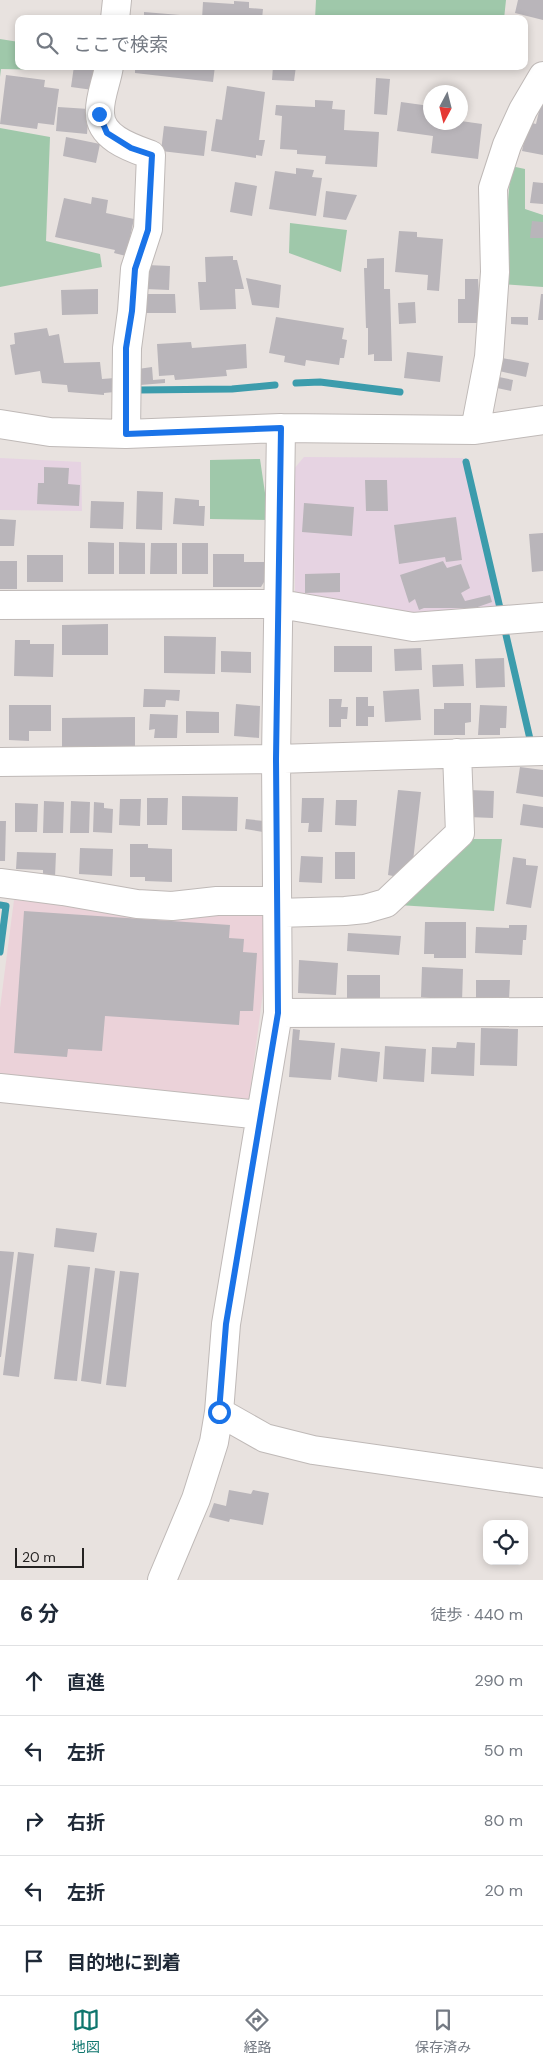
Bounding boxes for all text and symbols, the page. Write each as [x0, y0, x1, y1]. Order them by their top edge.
search box [15, 15, 528, 70]
icon: search [33, 29, 61, 57]
text: ここで検索 [73, 32, 168, 57]
north arrow [423, 85, 468, 130]
route end [88, 103, 111, 126]
route start [208, 1401, 231, 1424]
map controls [483, 1520, 528, 1565]
button: locate [483, 1520, 528, 1565]
scale bar [15, 1545, 84, 1568]
text: 20 m [22, 1548, 56, 1566]
text: 6 分 [20, 1600, 59, 1628]
text: 徒歩 · 440 m [430, 1604, 523, 1625]
icon: ahead [20, 1667, 48, 1695]
text: 直進 [67, 1670, 105, 1695]
text: 290 m [474, 1670, 523, 1691]
icon: left [20, 1737, 48, 1765]
text: 左折 [67, 1740, 105, 1765]
text: 50 m [484, 1740, 523, 1761]
icon: right [20, 1807, 48, 1835]
text: 右折 [67, 1810, 105, 1835]
text: 80 m [484, 1810, 523, 1831]
icon: left [20, 1877, 48, 1905]
text: 左折 [67, 1880, 105, 1905]
text: 20 m [484, 1880, 523, 1901]
icon: arrive [20, 1947, 48, 1975]
text: 目的地に到着 [67, 1950, 181, 1975]
tab: 地図 [72, 2006, 100, 2056]
tab: 経路 [243, 2006, 271, 2056]
tab: 保存済み [415, 2006, 471, 2056]

